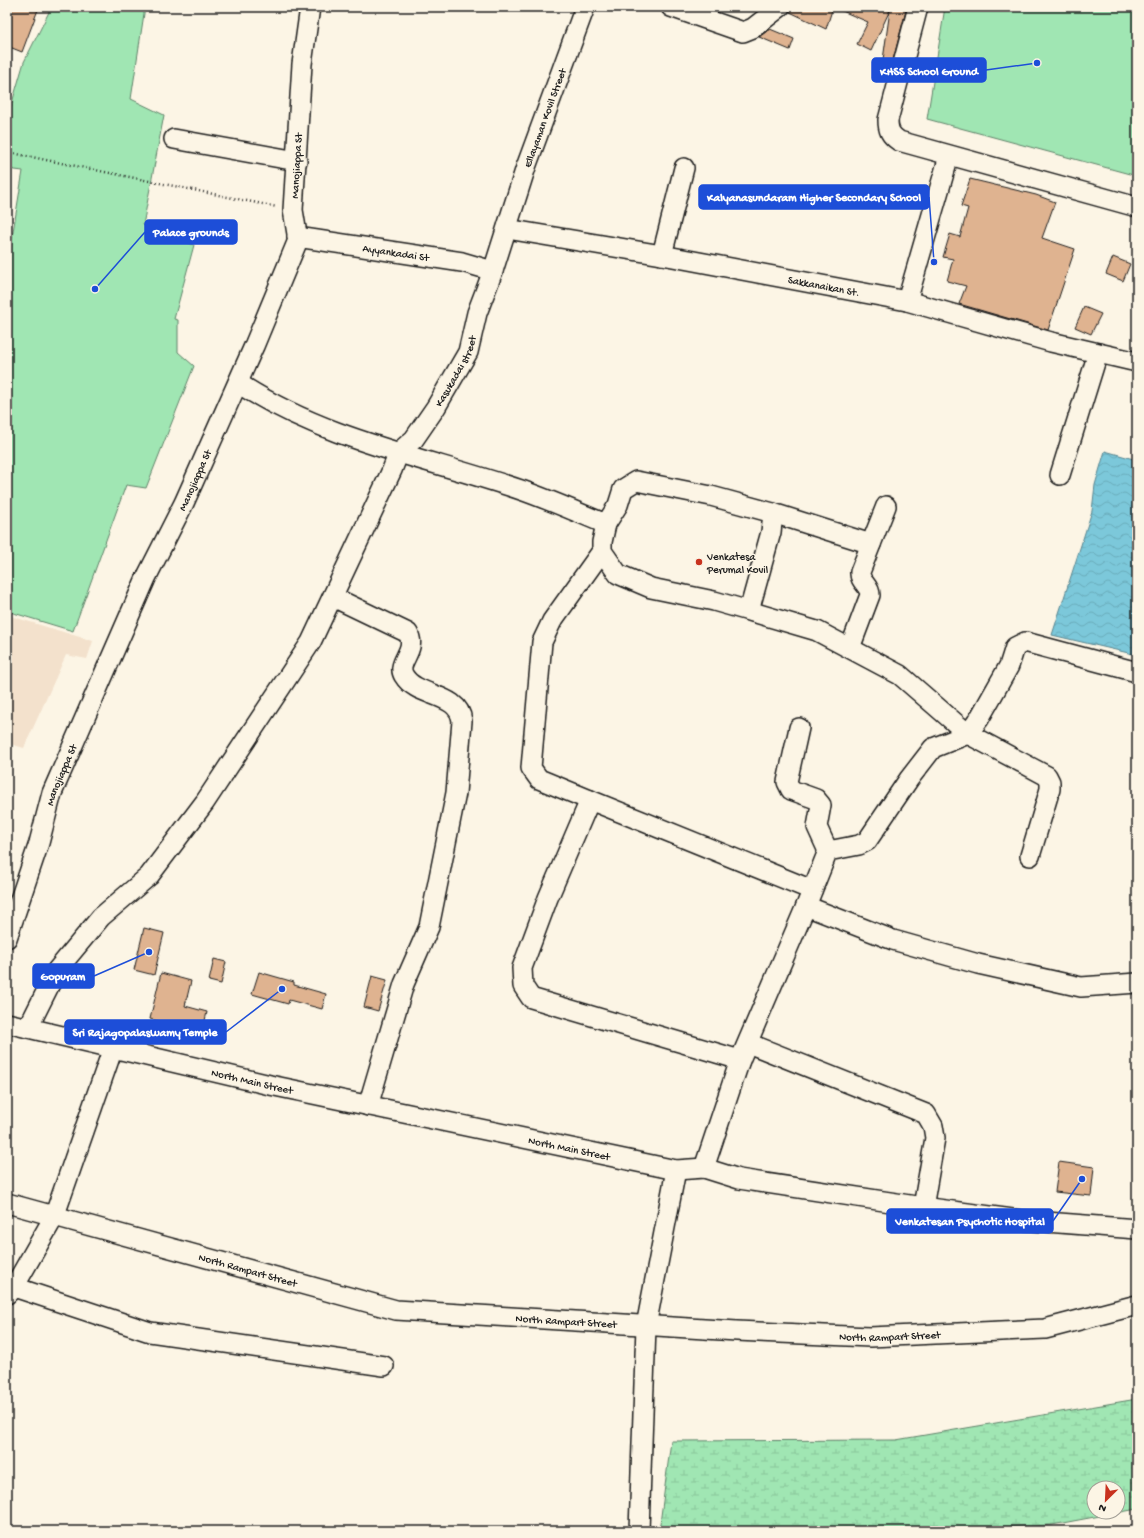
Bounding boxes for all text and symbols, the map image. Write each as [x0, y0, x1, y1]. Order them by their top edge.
callout: KHSS School Ground [872, 58, 986, 82]
street label: Ellayaman Kovil Street [522, 66, 570, 170]
text: KHSS School Ground [879, 66, 980, 80]
street label: Manojiappa St [290, 131, 306, 199]
callout: Kalyanasundaram Higher Secondary School [699, 185, 929, 209]
text: Kalyanasundaram Higher Secondary School [706, 192, 921, 206]
callout: Palace grounds [145, 220, 237, 244]
text: Palace grounds [152, 227, 229, 241]
street label: Ayyankadai St [362, 243, 431, 265]
street label: Sakkanaikan St. [787, 275, 861, 300]
street label: Kasukadai street [434, 333, 480, 409]
street label: Manojiappa St [177, 447, 216, 513]
place label: Venkatesa Perumal Kovil [706, 552, 769, 577]
marker: Venkatesa Perumal Kovil [694, 557, 704, 567]
street label: Manojiappa St [45, 742, 81, 807]
callout: Gopuram [33, 964, 94, 988]
text: Gopuram [41, 971, 86, 985]
callout: Sri Rajagopalaswamy Temple [65, 1020, 226, 1044]
text: Sri Rajagopalaswamy Temple [72, 1027, 218, 1041]
street label: North Main Street [210, 1067, 295, 1098]
street label: North Main Street [527, 1135, 612, 1164]
callout: Venkatesan Psychotic Hospital [887, 1209, 1053, 1233]
text: Venkatesan Psychotic Hospital [894, 1216, 1045, 1230]
street label: North Rampart Street [197, 1252, 299, 1291]
street label: North Rampart Street [515, 1313, 619, 1332]
street label: North Rampart Street [839, 1330, 942, 1345]
north arrow [1086, 1480, 1126, 1520]
text: N [1097, 1500, 1108, 1514]

